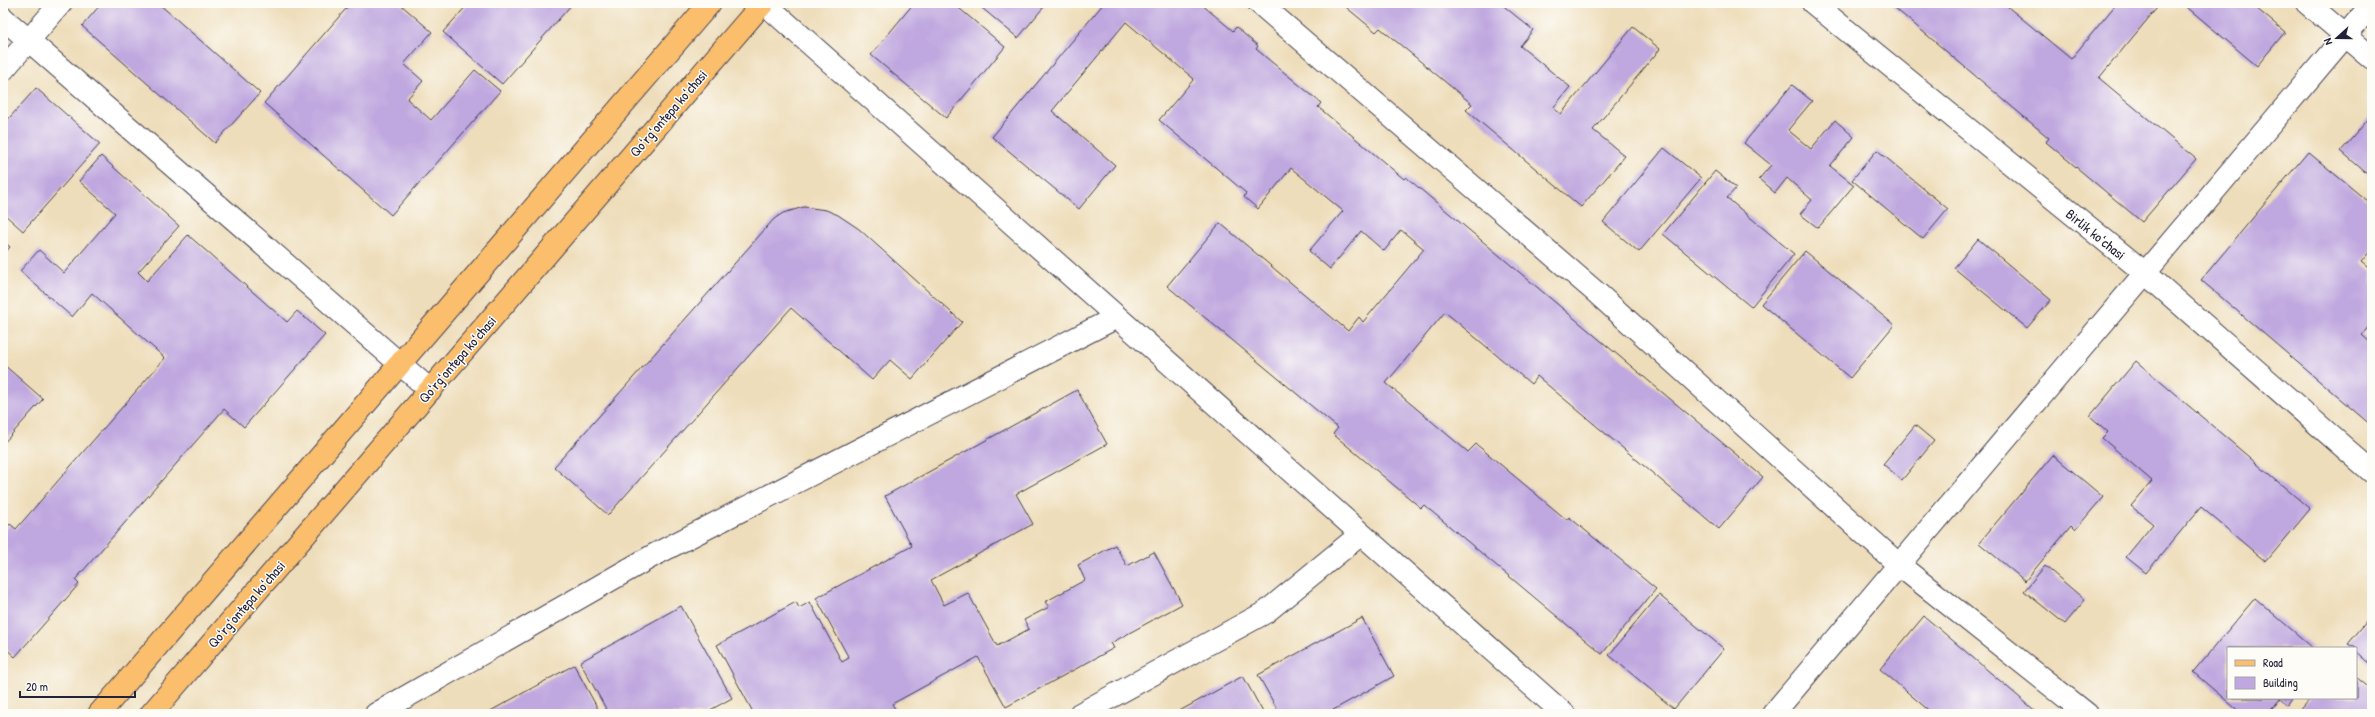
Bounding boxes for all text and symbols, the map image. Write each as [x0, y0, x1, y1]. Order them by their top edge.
north arrow [2317, 18, 2357, 58]
text: N [2320, 36, 2335, 47]
street label: Qoʻrgʻontepa koʻchasi [625, 65, 712, 161]
street label: Birlik koʻchasi [2062, 204, 2130, 264]
street label: Qoʻrgʻontepa koʻchasi [414, 311, 501, 407]
street label: Qoʻrgʻontepa koʻchasi [203, 556, 290, 652]
legend [2227, 647, 2357, 699]
text: Road [2263, 654, 2283, 671]
scale bar [20, 673, 135, 699]
text: Building [2263, 674, 2298, 691]
text: 20 m [26, 678, 48, 695]

